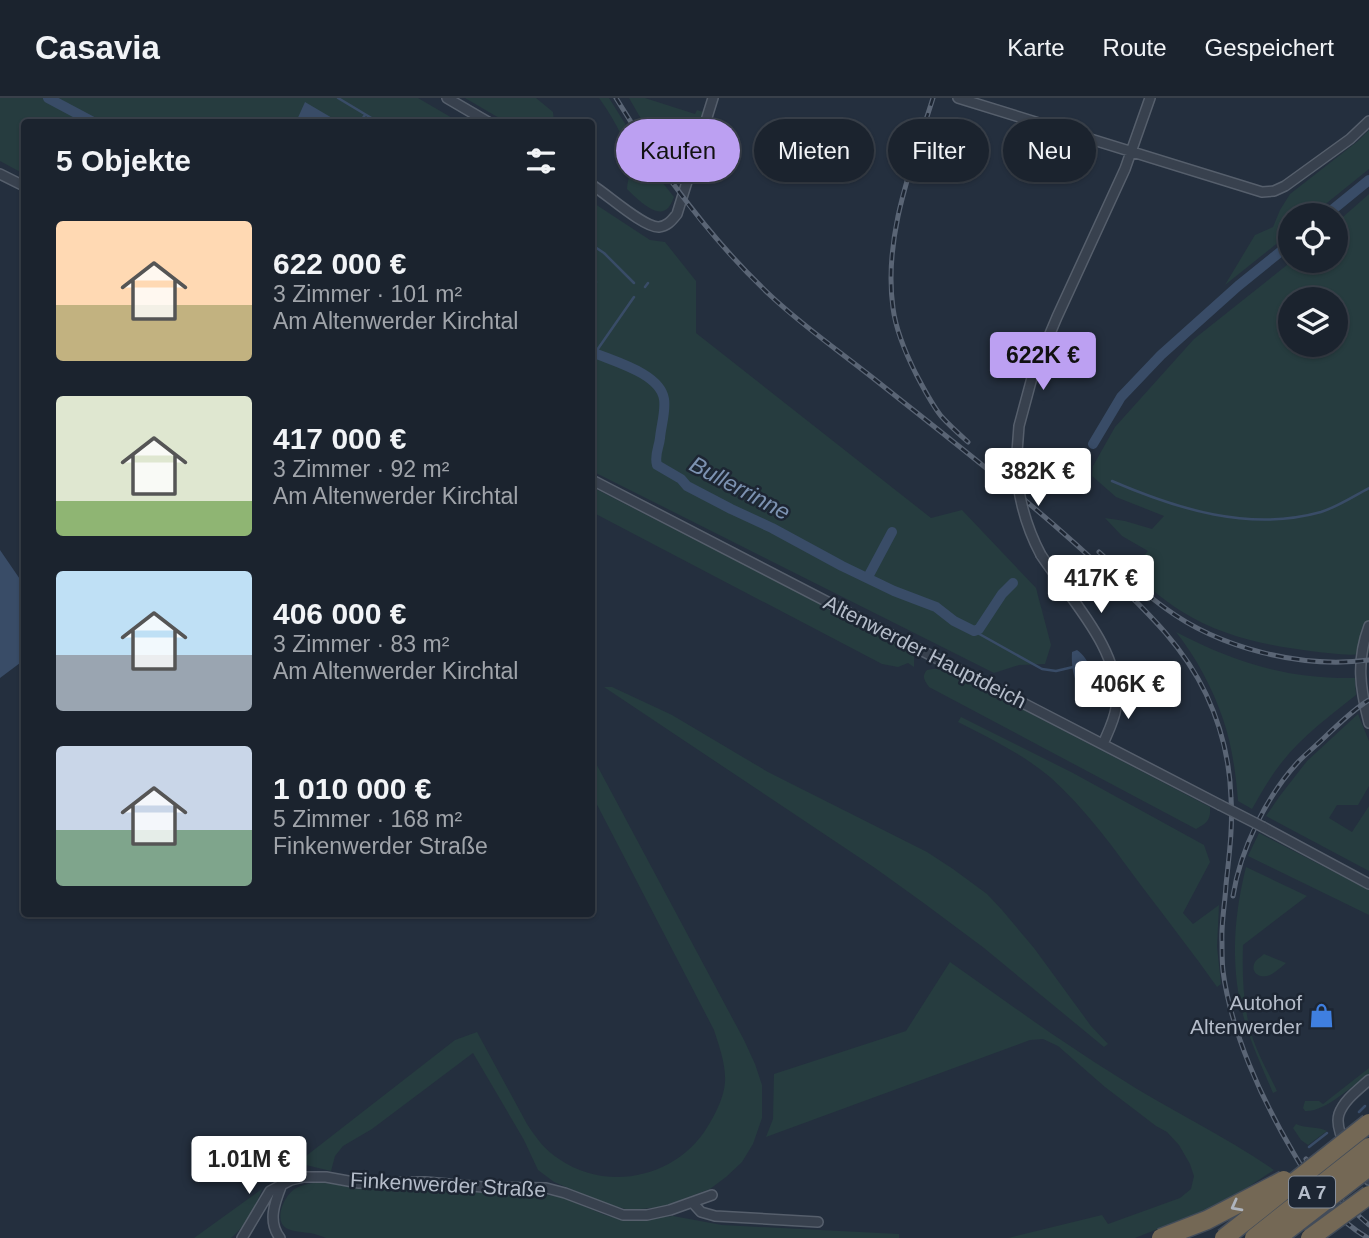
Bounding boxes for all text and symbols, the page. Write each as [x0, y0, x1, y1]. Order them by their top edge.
text: Casavia [35, 29, 160, 66]
text: Karte [1007, 34, 1065, 61]
text: Route [1103, 34, 1167, 61]
text: Gespeichert [1205, 34, 1334, 61]
chip: Kaufen [616, 119, 740, 182]
chip: Mieten [754, 119, 874, 182]
chip: Filter [888, 119, 989, 182]
chip: Neu [1003, 119, 1096, 182]
icon: filters [522, 142, 560, 180]
text: 5 Objekte [56, 144, 191, 177]
map controls [1278, 203, 1348, 357]
button: locate [1278, 203, 1348, 273]
text: 622 000 € [273, 247, 406, 280]
icon: home [112, 249, 196, 333]
text: 3 Zimmer · 101 m² [273, 281, 462, 307]
button: layers [1278, 287, 1348, 357]
text: Am Altenwerder Kirchtal [273, 308, 518, 334]
pin: 622K € [986, 332, 1100, 392]
text: 622K € [1006, 342, 1080, 368]
text: 417 000 € [273, 422, 406, 455]
icon: home [112, 424, 196, 508]
pin: 382K € [981, 448, 1095, 508]
water label: Bullerrinne [685, 451, 795, 525]
text: 3 Zimmer · 92 m² [273, 456, 449, 482]
text: 382K € [1001, 458, 1075, 484]
text: Am Altenwerder Kirchtal [273, 483, 518, 509]
pin: 417K € [1044, 556, 1158, 615]
text: 417K € [1064, 565, 1138, 591]
street label: Altenwerder Hauptdeich [820, 590, 1030, 713]
text: 406 000 € [273, 597, 406, 630]
icon: home [112, 599, 196, 683]
text: 3 Zimmer · 83 m² [273, 631, 449, 657]
text: Am Altenwerder Kirchtal [273, 658, 518, 684]
pin: 406K € [1071, 662, 1185, 721]
text: 406K € [1091, 671, 1165, 697]
text: 1 010 000 € [273, 772, 431, 805]
icon: home [112, 774, 196, 858]
text: 5 Zimmer · 168 m² [273, 806, 462, 832]
text: Finkenwerder Straße [273, 833, 488, 859]
place label: Autohof Altenwerder [1190, 991, 1302, 1038]
shop icon: Autohof Altenwerder [1308, 1001, 1336, 1029]
pin: 1.01M € [184, 1136, 314, 1196]
text: 1.01M € [207, 1146, 291, 1172]
street label: Finkenwerder Straße [350, 1168, 547, 1201]
road number: A 7 [1289, 1176, 1335, 1208]
one-way arrow [1231, 1197, 1243, 1211]

